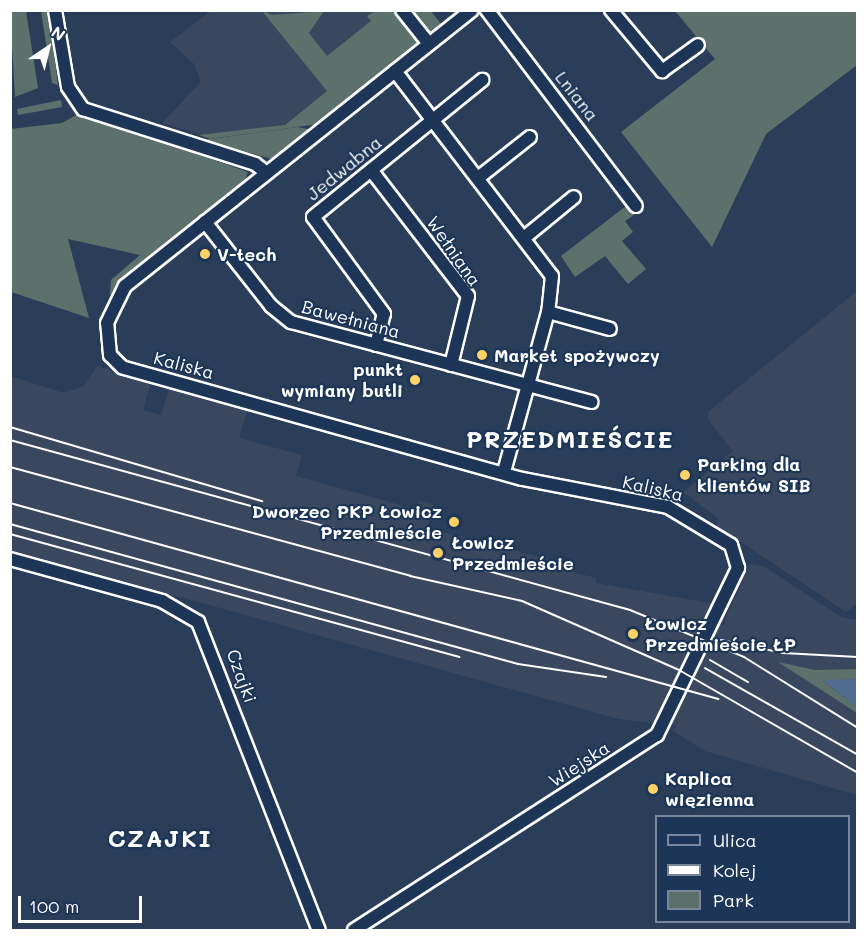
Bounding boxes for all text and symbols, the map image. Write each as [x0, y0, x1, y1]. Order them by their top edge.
north arrow [18, 18, 78, 78]
text: N [48, 21, 70, 45]
street label: Lniana [551, 67, 603, 125]
street label: Jedwabna [302, 131, 386, 205]
street label: Wełniana [422, 212, 486, 290]
place label: V-tech [217, 243, 276, 265]
marker: V-tech [198, 247, 212, 261]
street label: Bawełniana [299, 296, 403, 342]
place label: Market spożywczy [494, 344, 660, 366]
street label: Kaliska [151, 347, 217, 383]
marker: Market spożywczy [475, 348, 489, 362]
place label: punkt wymiany butli [281, 359, 403, 401]
marker: punkt wymiany butli [408, 373, 422, 387]
district label: PRZEDMIEŚCIE [466, 425, 674, 453]
place label: Parking dla klientów SIB [697, 454, 811, 496]
marker: Parking dla klientów SIB [678, 468, 692, 482]
street label: Kaliska [621, 471, 685, 505]
place label: Dworzec PKP Łowicz Przedmieście [252, 501, 442, 544]
marker: Dworzec PKP Łowicz Przedmieście [447, 515, 461, 529]
place label: Łowicz Przedmieście [452, 532, 574, 574]
marker: Łowicz Przedmieście [429, 544, 447, 562]
place label: Łowicz Przedmieście ŁP [645, 613, 796, 656]
marker: Łowicz Przedmieście ŁP [626, 627, 640, 641]
street label: Czajki [222, 646, 262, 706]
street label: Wiejska [545, 736, 613, 792]
place label: Kaplica więzienna [665, 768, 754, 810]
marker: Kaplica więzienna [646, 782, 660, 796]
legend [655, 815, 850, 923]
district label: CZAJKI [108, 824, 212, 852]
text: Ulica [713, 828, 757, 852]
text: Kolej [713, 858, 756, 882]
scale bar [21, 884, 146, 922]
text: Park [713, 888, 754, 912]
text: 100 m [29, 894, 79, 918]

